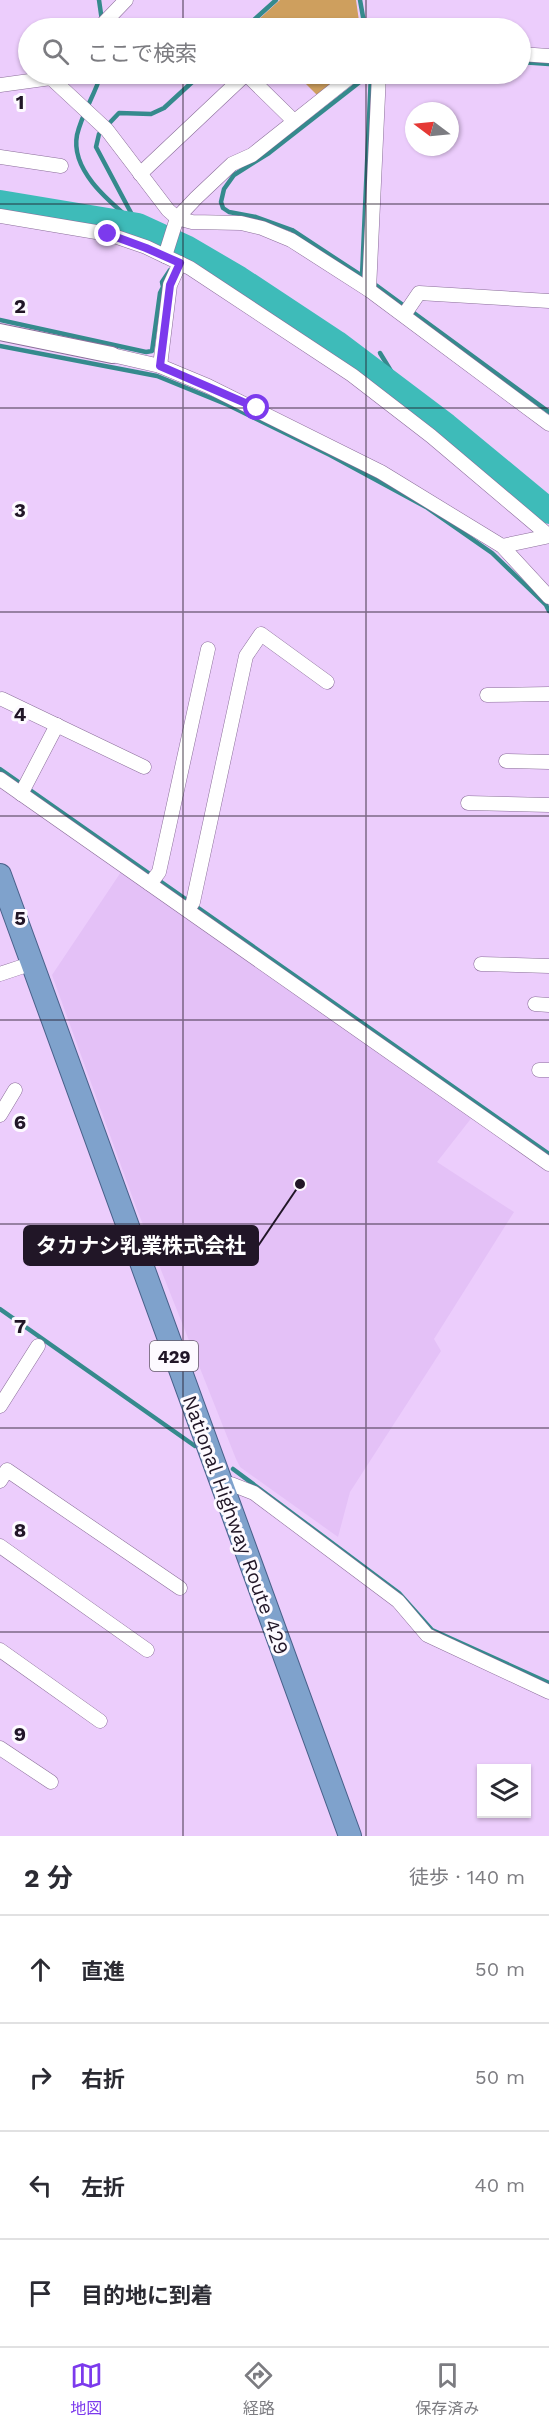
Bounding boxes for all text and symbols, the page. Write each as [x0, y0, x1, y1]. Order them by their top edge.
search box [18, 18, 531, 84]
icon: search [39, 35, 72, 68]
text: ここで検索 [87, 41, 197, 66]
text: 1 [16, 90, 24, 114]
north arrow [405, 102, 459, 156]
route end [94, 220, 120, 246]
text: 2 [14, 294, 26, 318]
route start [243, 394, 269, 420]
text: 3 [14, 498, 26, 522]
text: 4 [14, 702, 27, 726]
text: 5 [14, 906, 26, 930]
text: 6 [14, 1110, 26, 1134]
callout: タカナシ乳業株式会社 [24, 1226, 258, 1265]
text: タカナシ乳業株式会社 [36, 1233, 246, 1258]
text: 7 [14, 1314, 26, 1338]
road number: 429 [150, 1341, 198, 1371]
street label: National Highway Route 429 [178, 1392, 294, 1658]
text: 8 [14, 1518, 26, 1542]
text: 9 [14, 1722, 26, 1746]
map controls [477, 1764, 531, 1818]
button: layers [477, 1764, 531, 1818]
text: 2 分 [24, 1863, 73, 1893]
text: 徒歩 · 140 m [409, 1865, 525, 1889]
icon: ahead [24, 1953, 57, 1986]
text: 50 m [475, 1957, 525, 1981]
text: 直進 [81, 1959, 125, 1984]
icon: right [24, 2061, 57, 2094]
text: 50 m [475, 2065, 525, 2089]
text: 右折 [81, 2067, 125, 2092]
icon: left [24, 2169, 57, 2202]
text: 40 m [474, 2173, 525, 2197]
text: 左折 [81, 2175, 125, 2200]
icon: arrive [24, 2277, 57, 2310]
text: 目的地に到着 [81, 2283, 213, 2308]
tab: 地図 [70, 2359, 103, 2419]
tab: 経路 [242, 2359, 275, 2419]
tab: 保存済み [415, 2359, 479, 2419]

